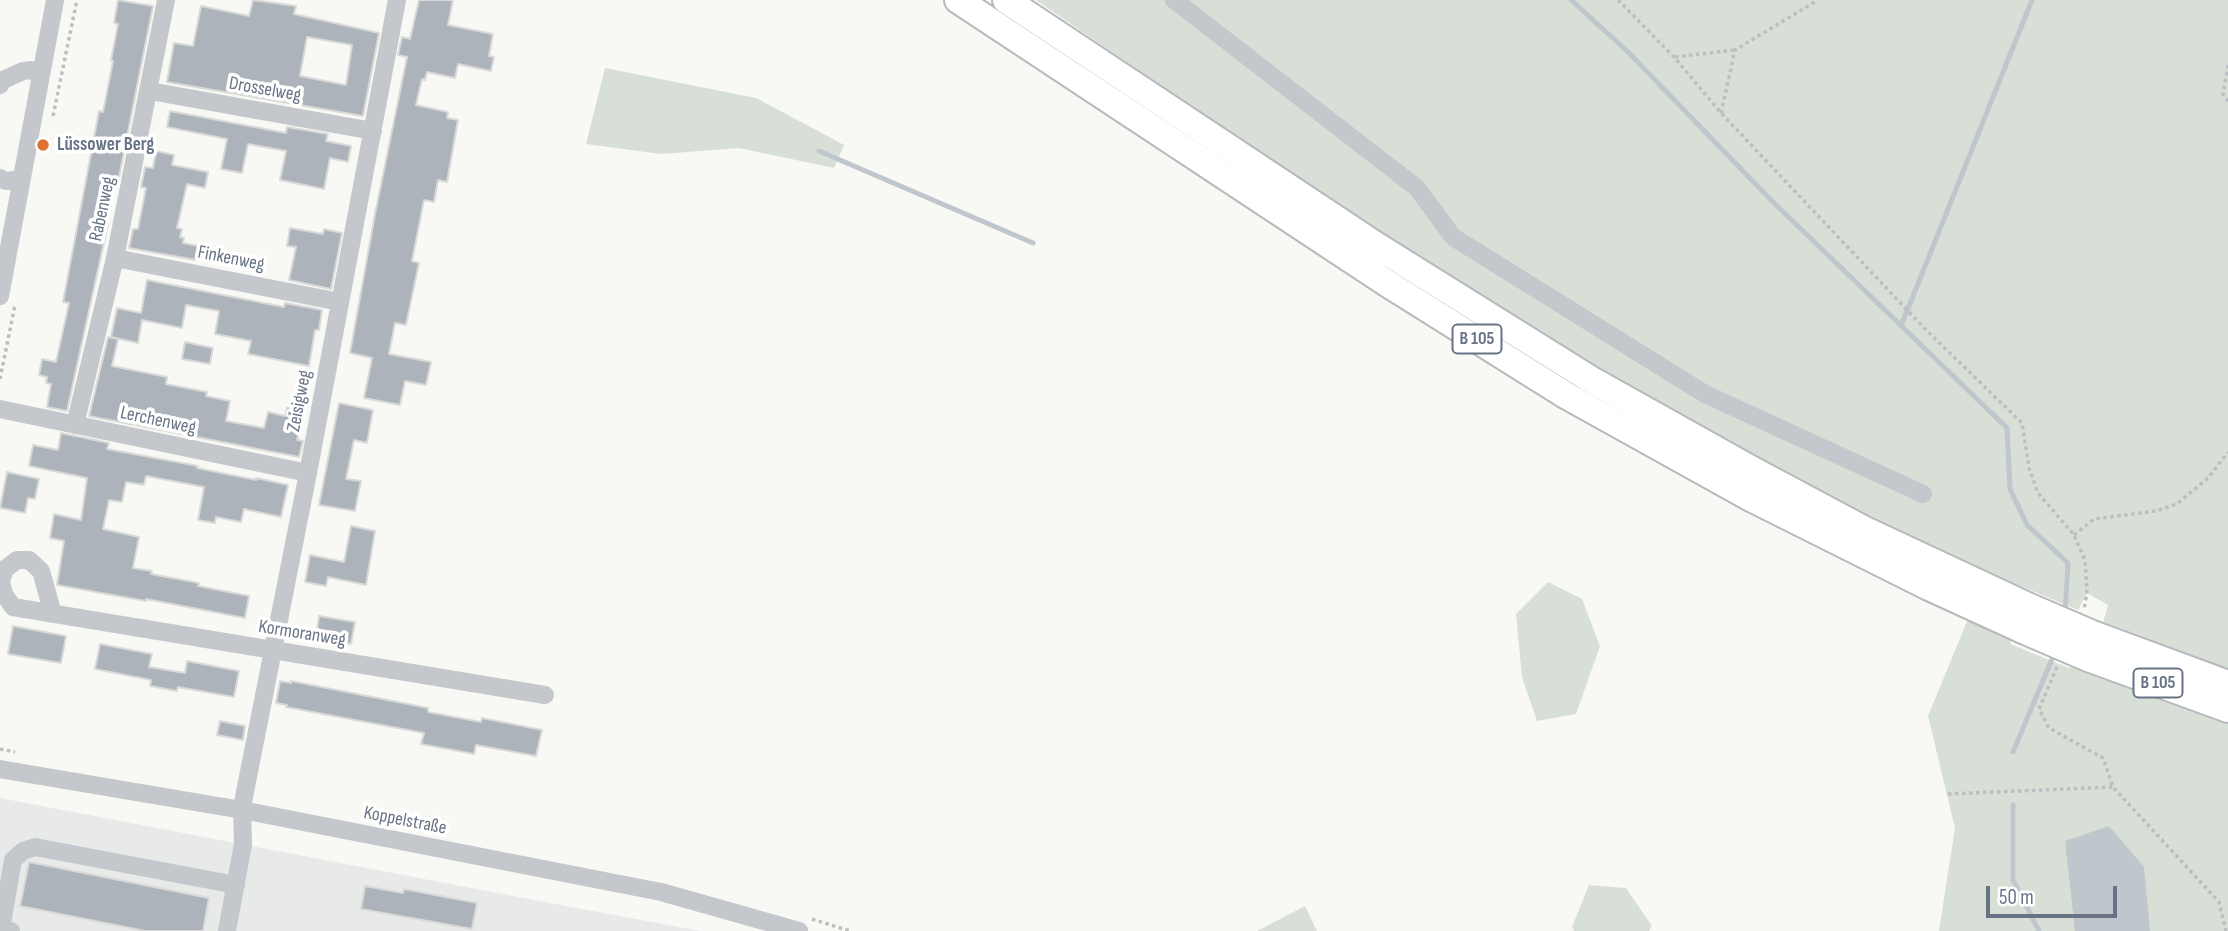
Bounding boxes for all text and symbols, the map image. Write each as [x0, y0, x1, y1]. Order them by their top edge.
street label: Drosselweg [227, 72, 303, 108]
place label: Lüssower Berg [57, 134, 154, 156]
marker: Lüssower Berg [35, 137, 51, 153]
street label: Rabenweg [85, 175, 121, 243]
street label: Finkenweg [196, 241, 266, 277]
road number: B 105 [1452, 324, 1502, 354]
street label: Zeisigweg [283, 368, 317, 434]
street label: Lerchenweg [118, 402, 198, 440]
street label: Kormoranweg [257, 616, 347, 652]
road number: B 105 [2134, 668, 2182, 698]
street label: Koppelstraße [362, 802, 448, 840]
scale bar [1990, 872, 2121, 916]
text: 50 m [1999, 885, 2034, 910]

